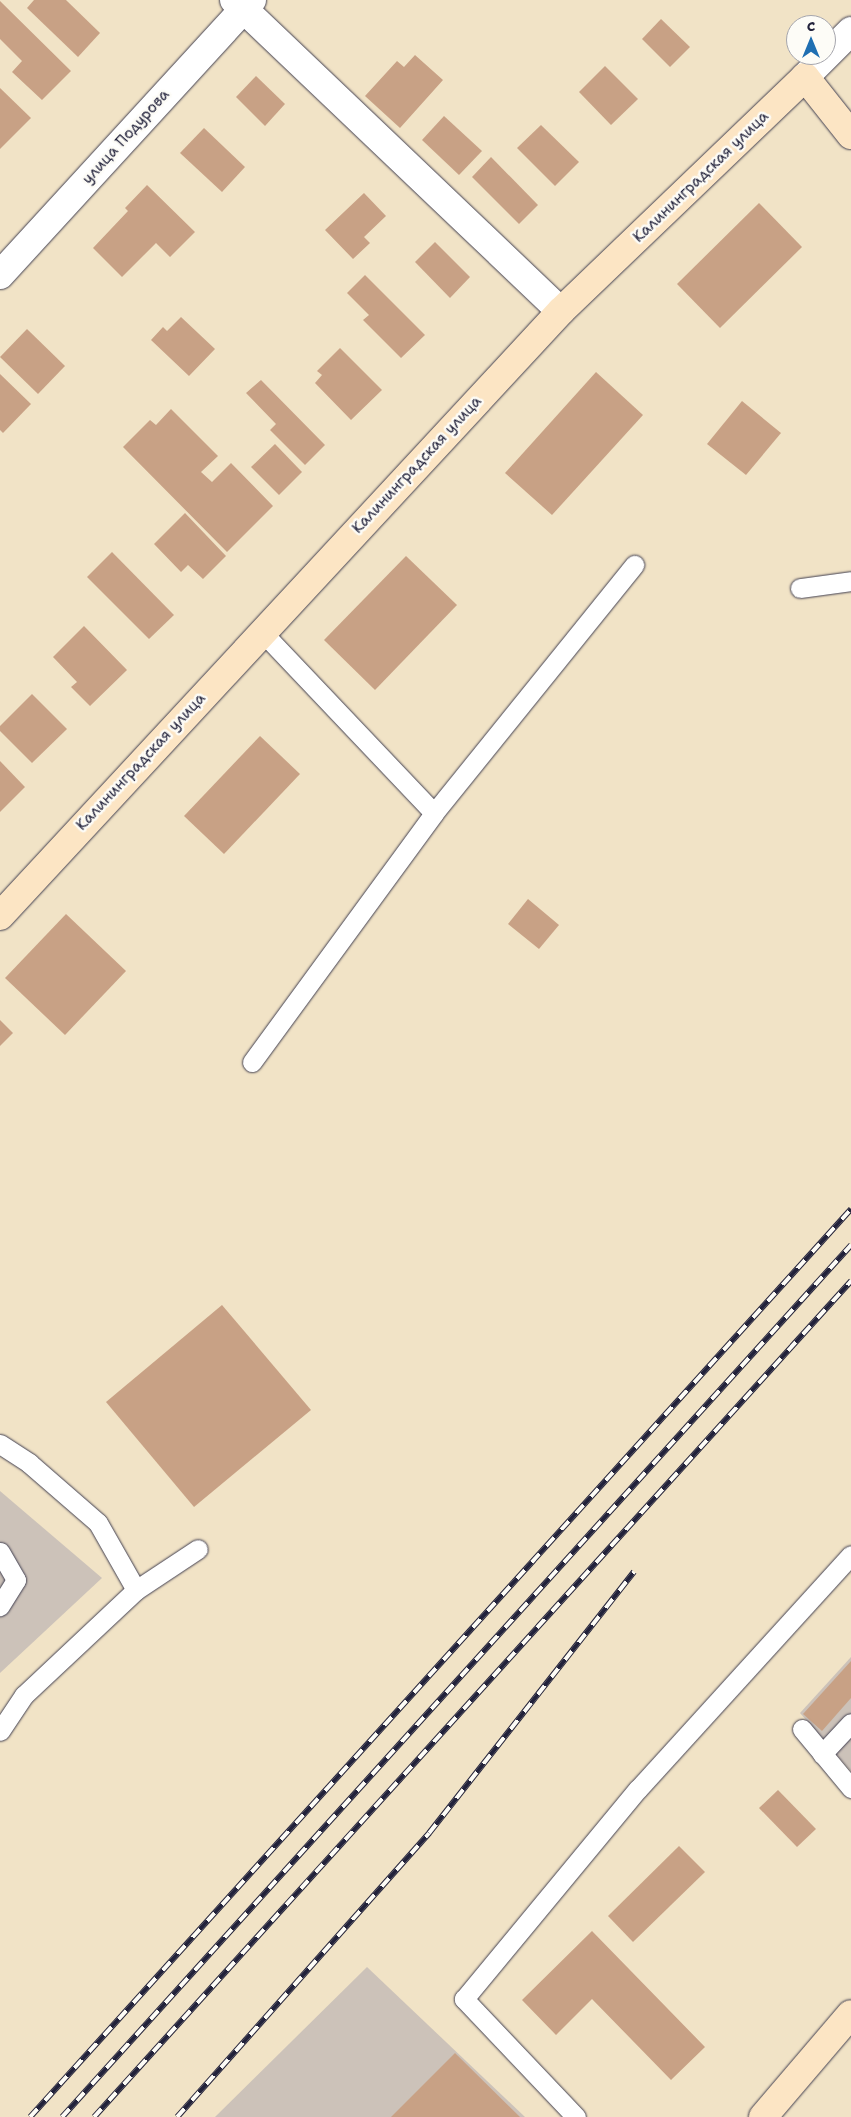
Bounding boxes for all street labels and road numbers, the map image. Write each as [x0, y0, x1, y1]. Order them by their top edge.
street label: улица Подурова [79, 86, 173, 188]
street label: Калининградская улица [630, 108, 772, 246]
street label: Калининградская улица [349, 393, 485, 537]
street label: Калининградская улица [73, 690, 209, 834]

